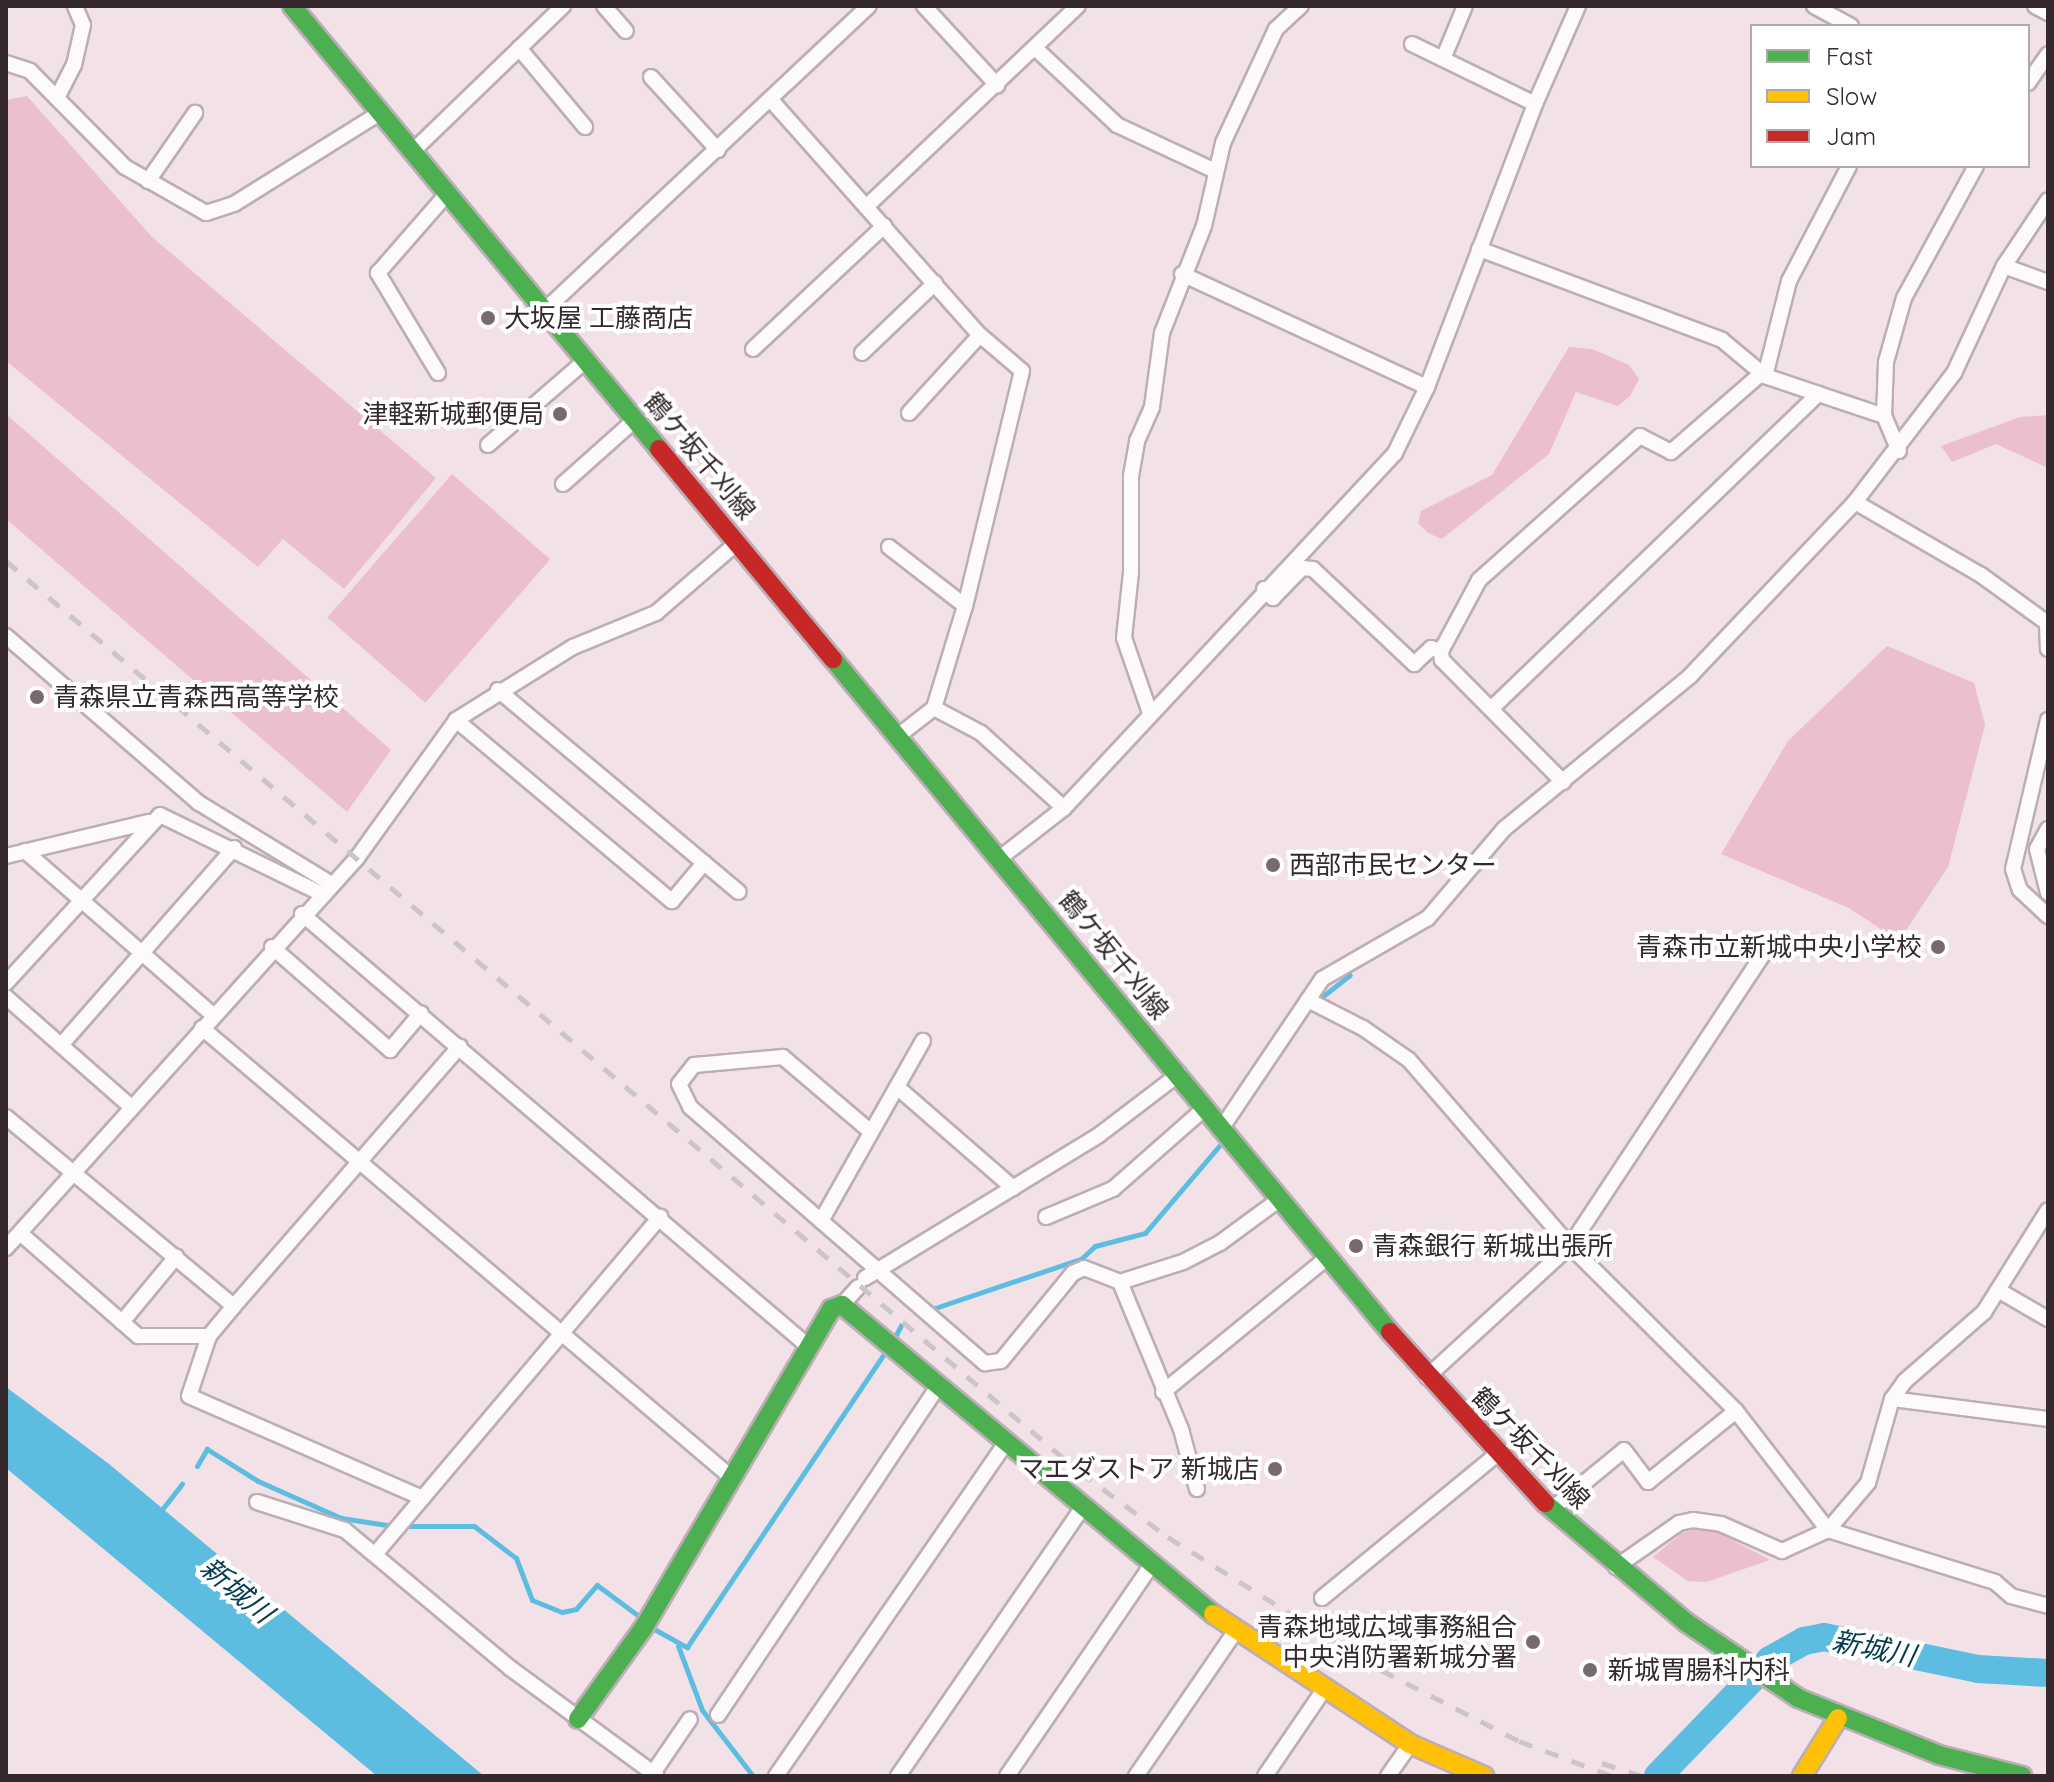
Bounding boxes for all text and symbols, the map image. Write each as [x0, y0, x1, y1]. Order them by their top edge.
legend [1750, 24, 2030, 168]
text: Fast [1826, 41, 1873, 71]
text: Slow [1826, 81, 1877, 111]
text: Jam [1826, 121, 1876, 151]
place label: 大坂屋 工藤商店 [504, 302, 693, 334]
marker: 大坂屋 工藤商店 [479, 309, 497, 327]
street label: 鶴ケ坂千刈線 [638, 386, 762, 526]
place label: 津軽新城郵便局 [362, 398, 544, 430]
marker: 津軽新城郵便局 [551, 405, 569, 423]
place label: 青森県立青森西高等学校 [53, 681, 339, 713]
marker: 青森県立青森西高等学校 [28, 688, 46, 706]
place label: 西部市民センター [1289, 849, 1497, 881]
marker: 西部市民センター [1264, 856, 1282, 874]
street label: 鶴ケ坂千刈線 [1053, 885, 1175, 1025]
place label: 青森市立新城中央小学校 [1636, 931, 1922, 963]
marker: 青森市立新城中央小学校 [1929, 938, 1947, 956]
place label: 青森銀行 新城出張所 [1372, 1230, 1613, 1262]
marker: 青森銀行 新城出張所 [1347, 1237, 1365, 1255]
street label: 鶴ケ坂千刈線 [1466, 1381, 1596, 1515]
place label: マエダストア 新城店 [1018, 1453, 1259, 1485]
marker: マエダストア 新城店 [1266, 1460, 1284, 1478]
water label: 新城川 [194, 1550, 280, 1630]
place label: 青森地域広域事務組合 中央消防署新城分署 [1257, 1611, 1517, 1672]
water label: 新城川 [1830, 1623, 1918, 1673]
marker: 青森地域広域事務組合 中央消防署新城分署 [1524, 1633, 1542, 1651]
place label: 新城胃腸科内科 [1608, 1654, 1790, 1686]
marker: 新城胃腸科内科 [1579, 1659, 1601, 1681]

